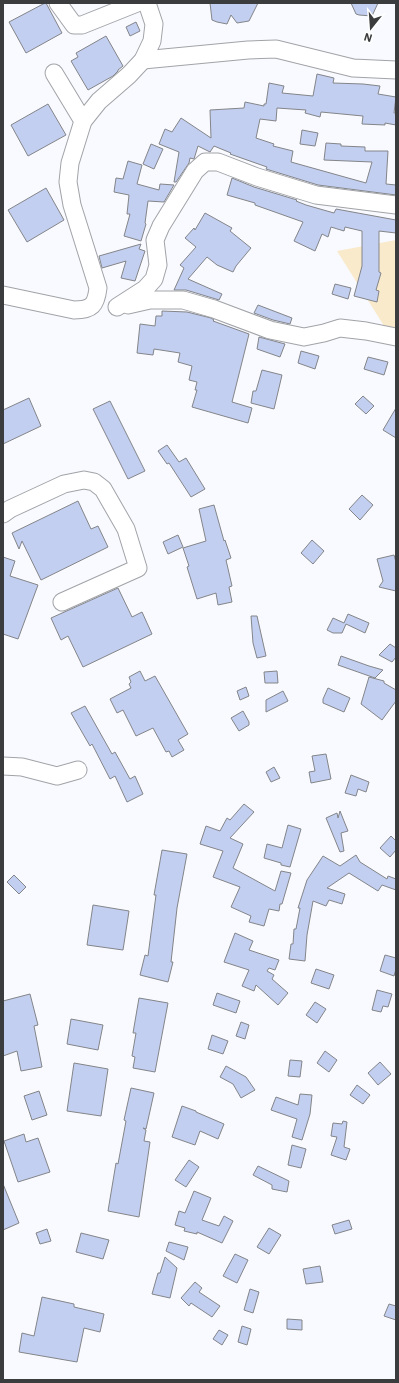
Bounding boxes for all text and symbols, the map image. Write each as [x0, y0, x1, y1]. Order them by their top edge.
north arrow [351, 8, 391, 48]
text: N [362, 30, 374, 45]

